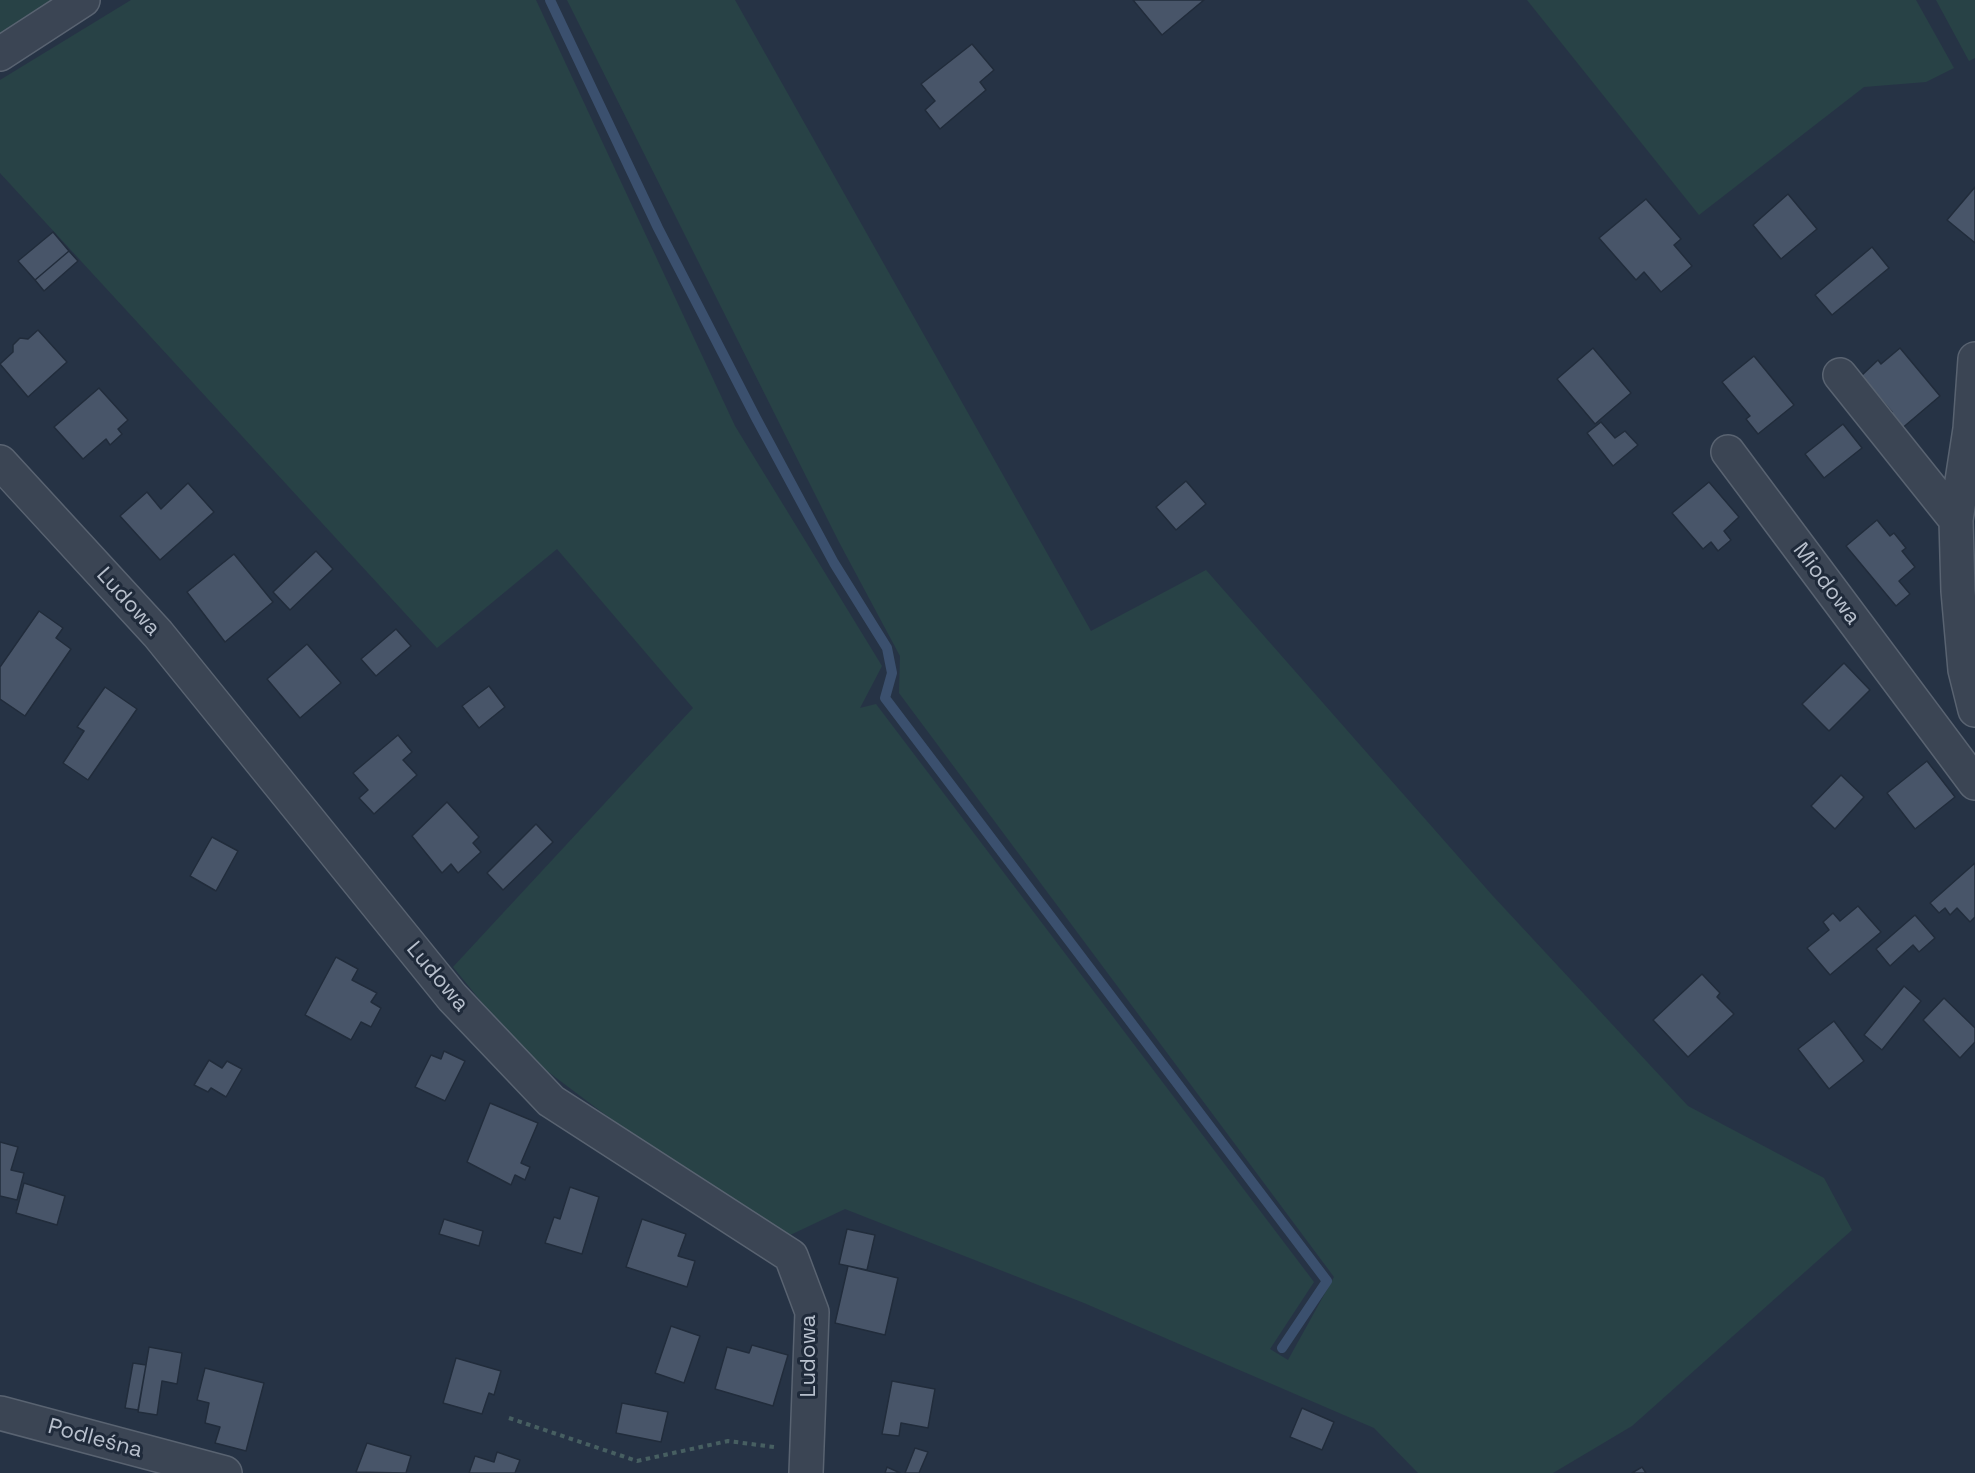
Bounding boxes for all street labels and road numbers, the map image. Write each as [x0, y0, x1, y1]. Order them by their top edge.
street label: Miodowa [1787, 538, 1865, 630]
street label: Ludowa [90, 562, 166, 642]
street label: Ludowa [400, 937, 474, 1017]
street label: Ludowa [796, 1314, 822, 1398]
street label: Podleśna [45, 1414, 145, 1464]

